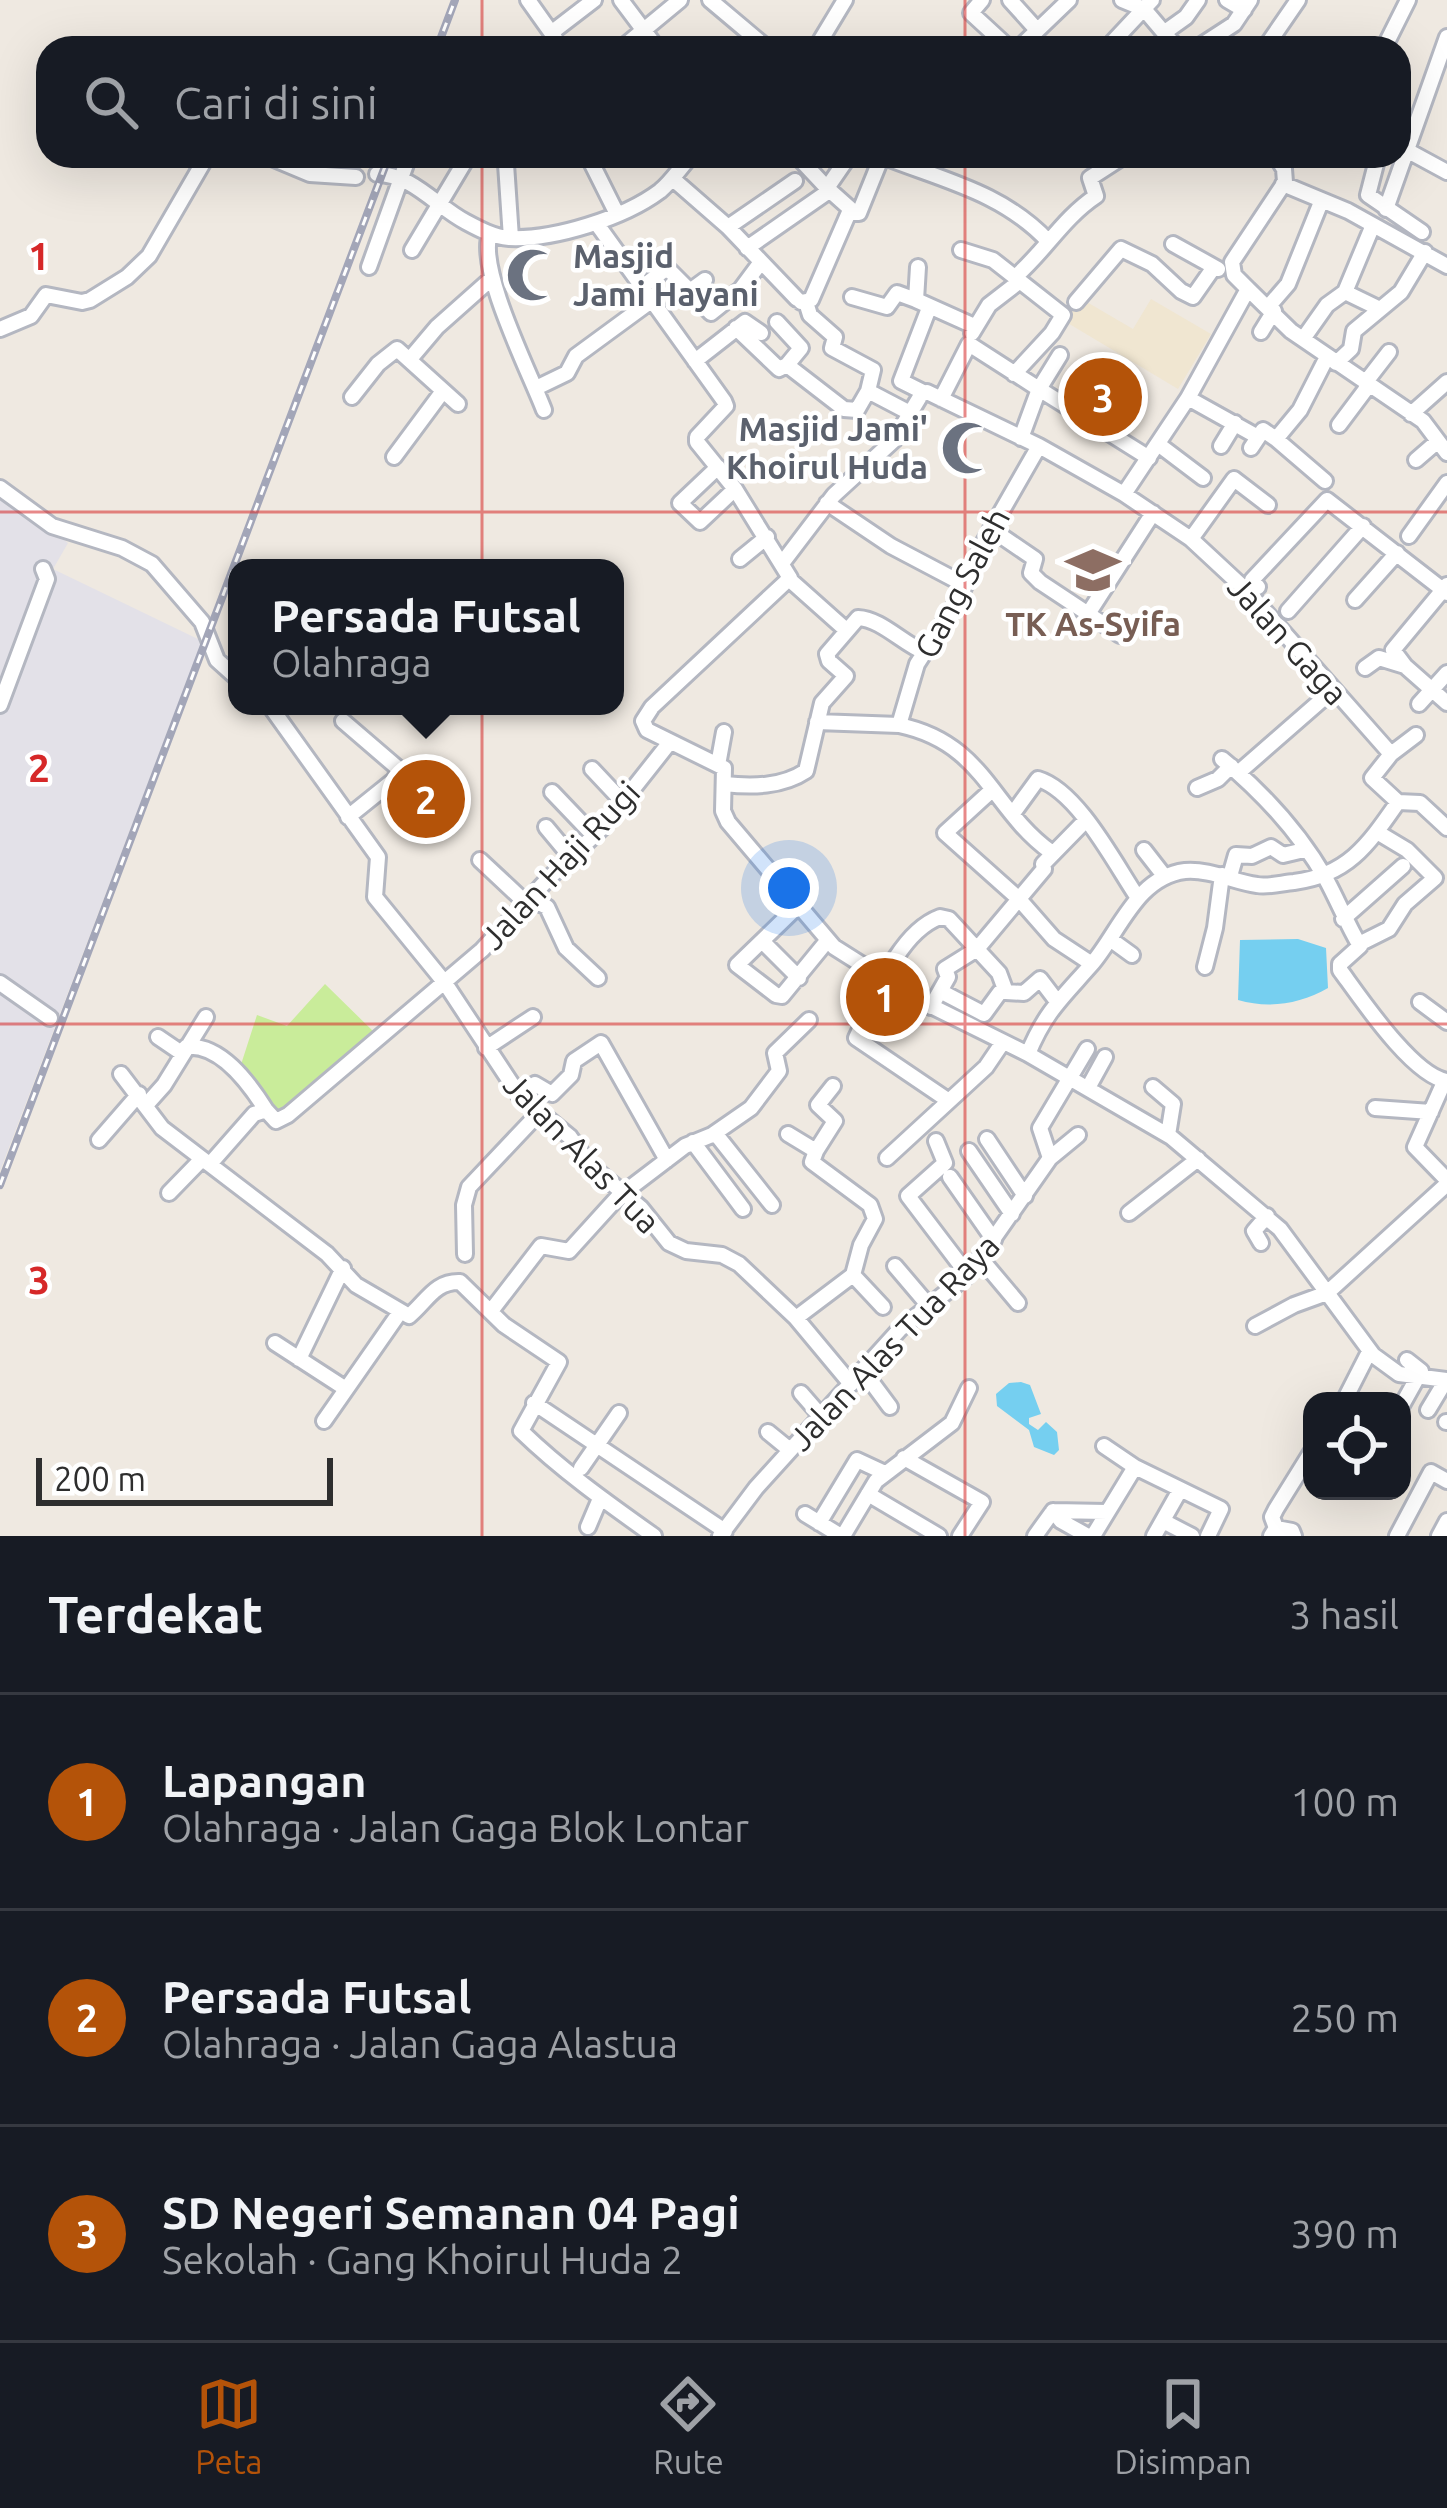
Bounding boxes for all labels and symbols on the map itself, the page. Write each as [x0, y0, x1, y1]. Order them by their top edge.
text: 1 [28, 234, 50, 277]
place label: Masjid Jami Hayani [573, 237, 759, 312]
mosque icon: Masjid Jami Hayani [504, 246, 562, 304]
pin: 3 [1064, 352, 1142, 442]
place label: Masjid Jami' Khoirul Huda [726, 410, 928, 485]
mosque icon: Masjid Jami' Khoirul Huda [939, 419, 997, 477]
street label: Gang Saleh [907, 502, 1016, 664]
school or university icon: TK As-Syifa [1064, 541, 1122, 599]
street label: Jalan Gaga [1221, 568, 1356, 712]
place label: TK As-Syifa [1005, 605, 1181, 642]
text: 2 [28, 746, 50, 789]
pin: 2 [387, 754, 465, 844]
street label: Jalan Haji Rugi [473, 773, 647, 956]
your location [759, 858, 819, 918]
pin: 1 [846, 952, 924, 1042]
street label: Jalan Alas Tua [497, 1065, 668, 1240]
street label: Jalan Alas Tua Raya [781, 1226, 1006, 1457]
text: 3 [28, 1258, 50, 1301]
scale bar [36, 1452, 333, 1505]

